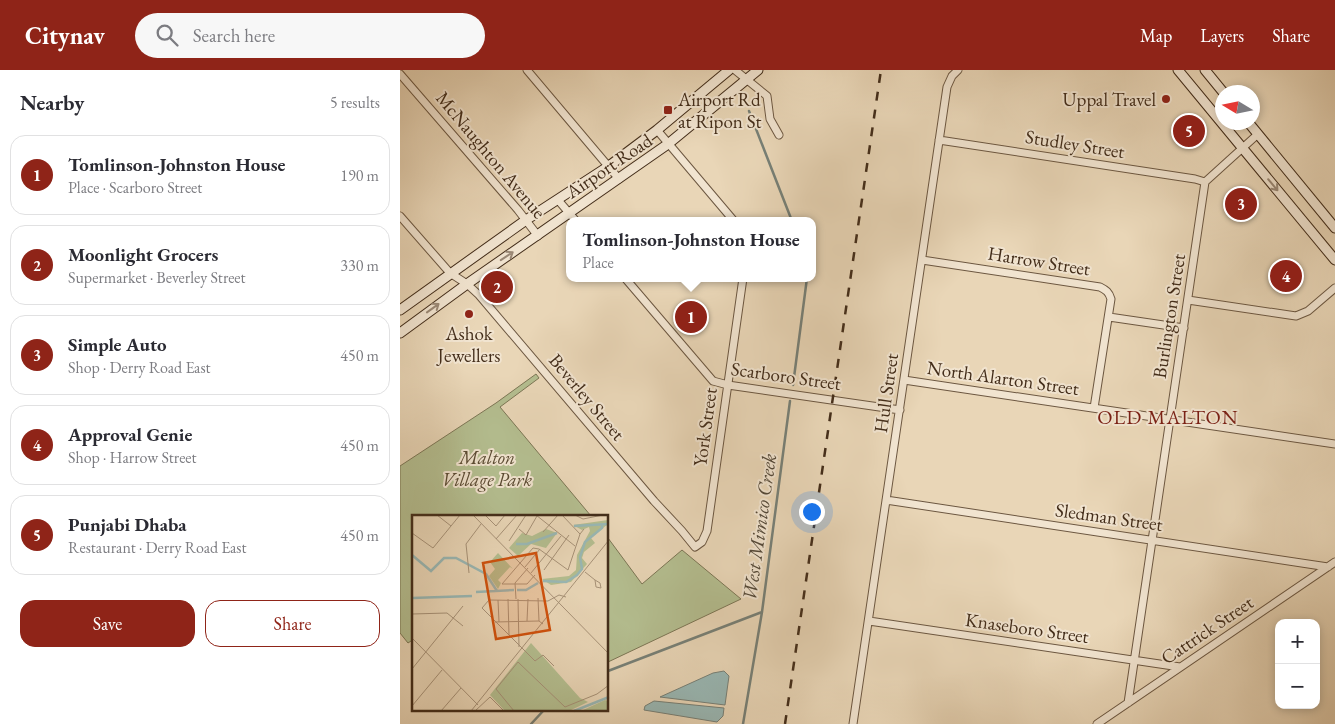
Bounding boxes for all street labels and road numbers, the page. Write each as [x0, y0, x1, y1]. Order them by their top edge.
street label: McNaughton Avenue [430, 86, 552, 224]
street label: Studley Street [1024, 124, 1127, 164]
street label: Airport Road [560, 128, 657, 205]
street label: Harrow Street [986, 241, 1092, 281]
street label: Burlington Street [1147, 252, 1191, 380]
street label: Beverley Street [543, 348, 631, 446]
street label: Hull Street [868, 352, 904, 434]
street label: North Alarton Street [926, 355, 1080, 401]
street label: Scarboro Street [729, 356, 843, 396]
street label: York Street [687, 386, 723, 468]
street label: Sledman Street [1054, 497, 1164, 537]
street label: Cattrick Street [1156, 590, 1258, 670]
street label: Knaseboro Street [964, 607, 1090, 649]

